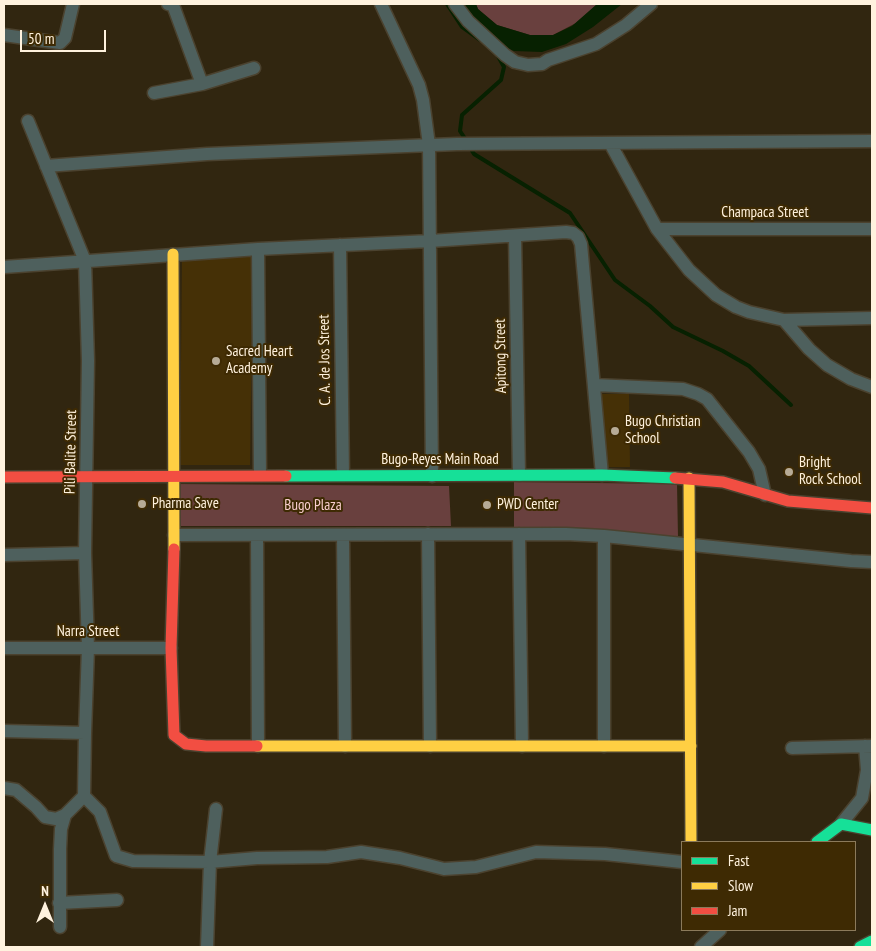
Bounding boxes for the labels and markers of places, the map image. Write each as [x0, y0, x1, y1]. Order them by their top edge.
place label: Sacred Heart Academy [226, 343, 293, 378]
marker: Sacred Heart Academy [210, 355, 222, 367]
place label: Bugo Christian School [625, 413, 701, 448]
marker: Bugo Christian School [609, 425, 621, 437]
place label: Bright Rock School [799, 454, 861, 489]
marker: Bright Rock School [783, 466, 795, 478]
place label: Pharma Save [152, 495, 219, 513]
place label: PWD Center [497, 496, 558, 514]
marker: Pharma Save [136, 498, 148, 510]
marker: PWD Center [481, 499, 493, 511]

